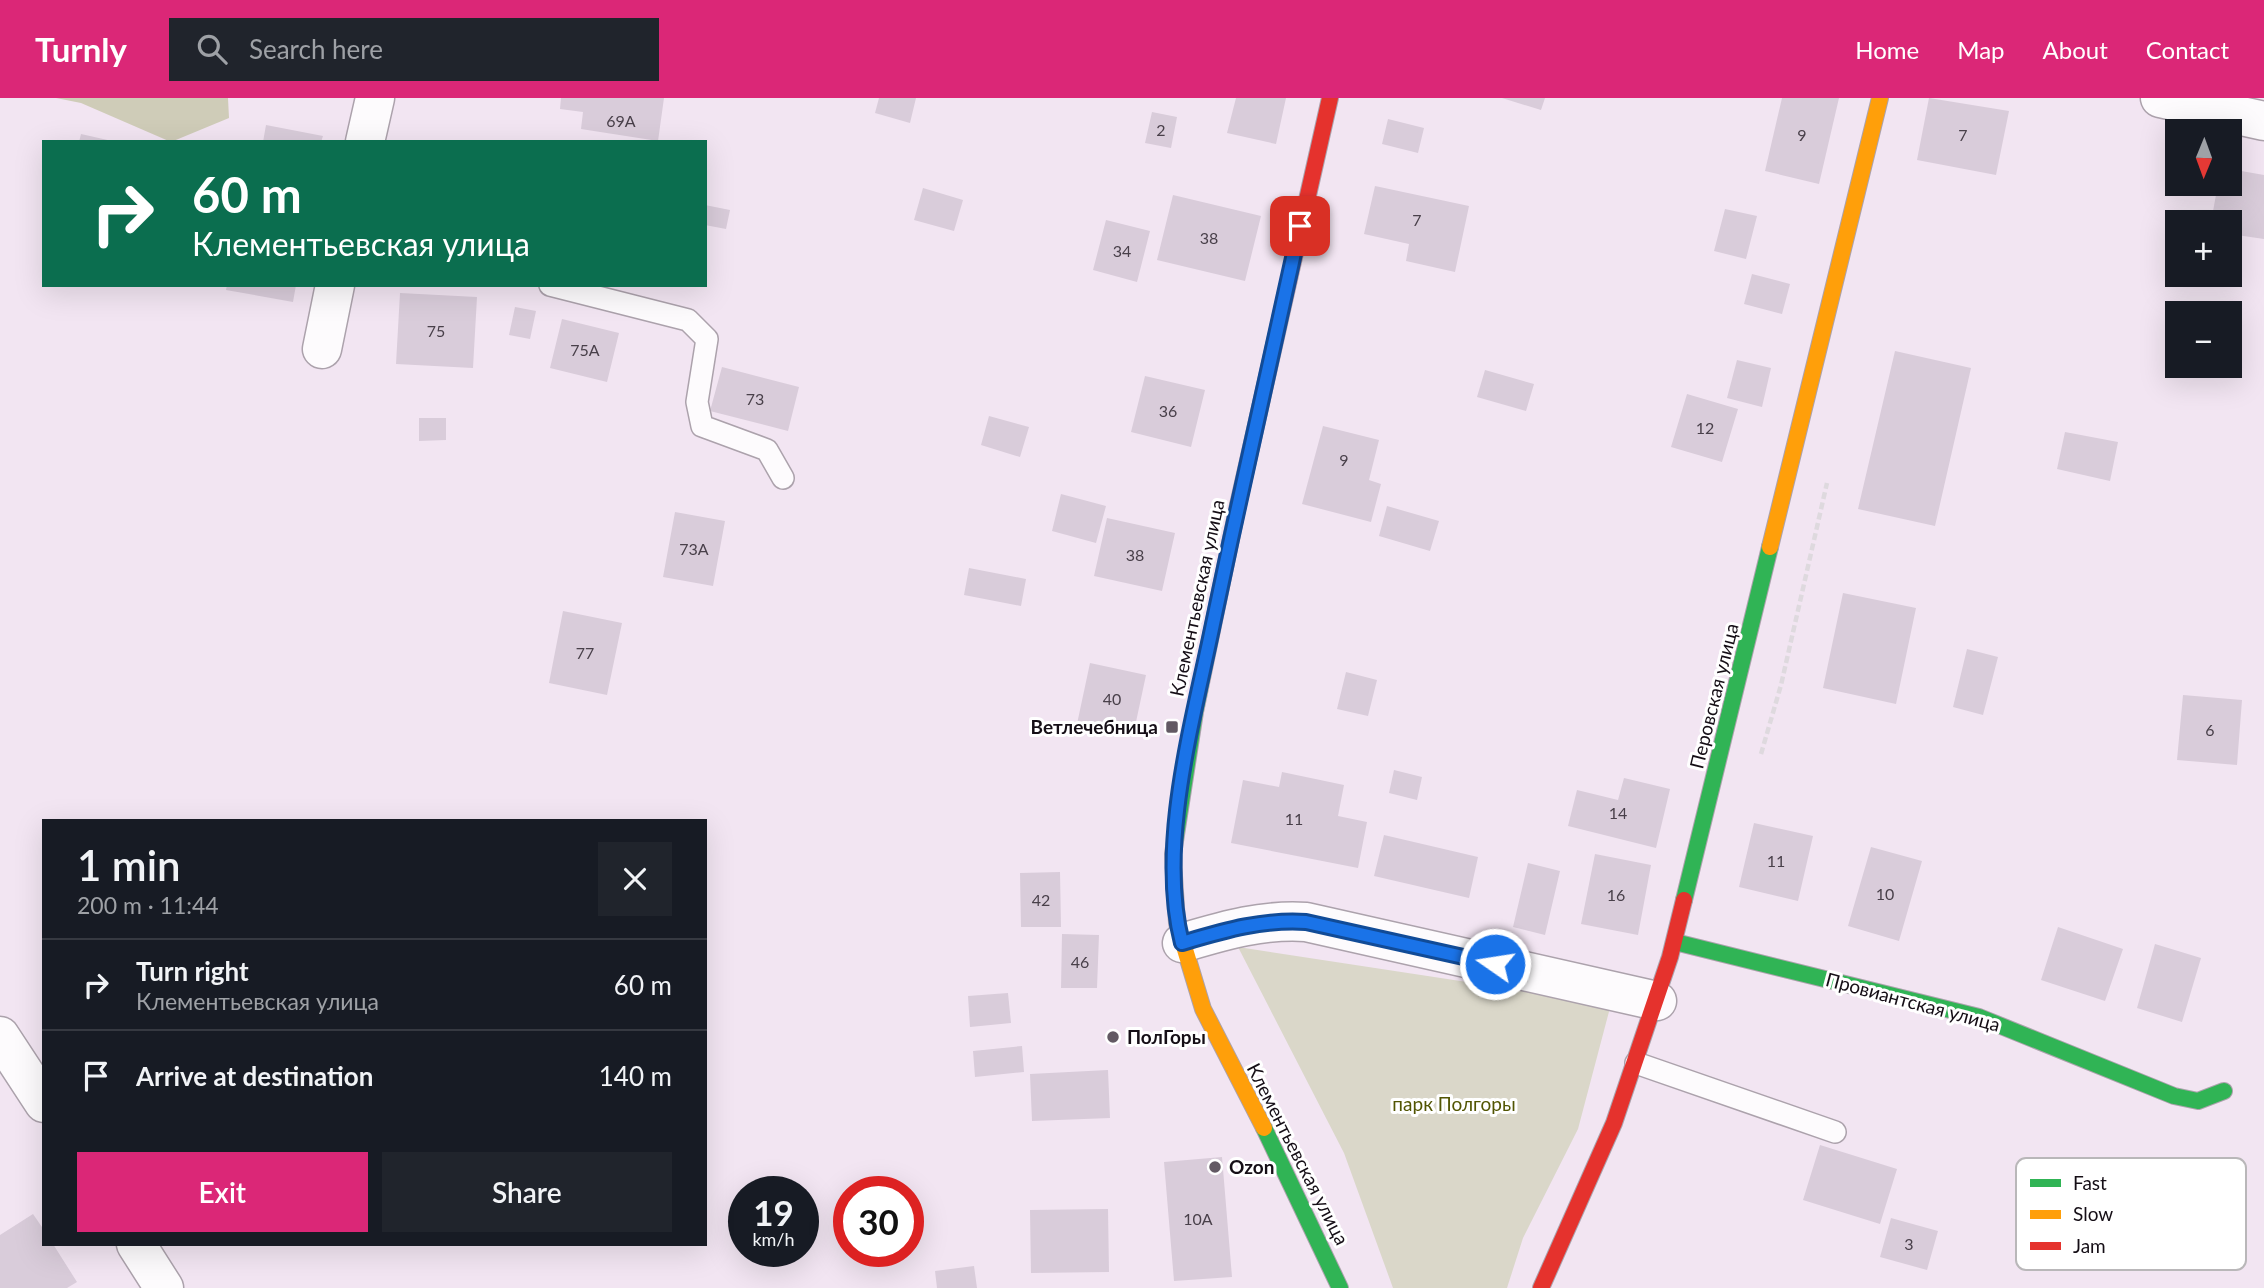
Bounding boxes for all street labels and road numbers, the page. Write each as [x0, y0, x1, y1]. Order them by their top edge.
street label: Клементьевская улица [1164, 497, 1229, 698]
street label: Перовская улица [1684, 621, 1743, 771]
street label: Провиантская улица [1823, 967, 2003, 1036]
street label: Клементьевская улица [1243, 1059, 1354, 1248]

